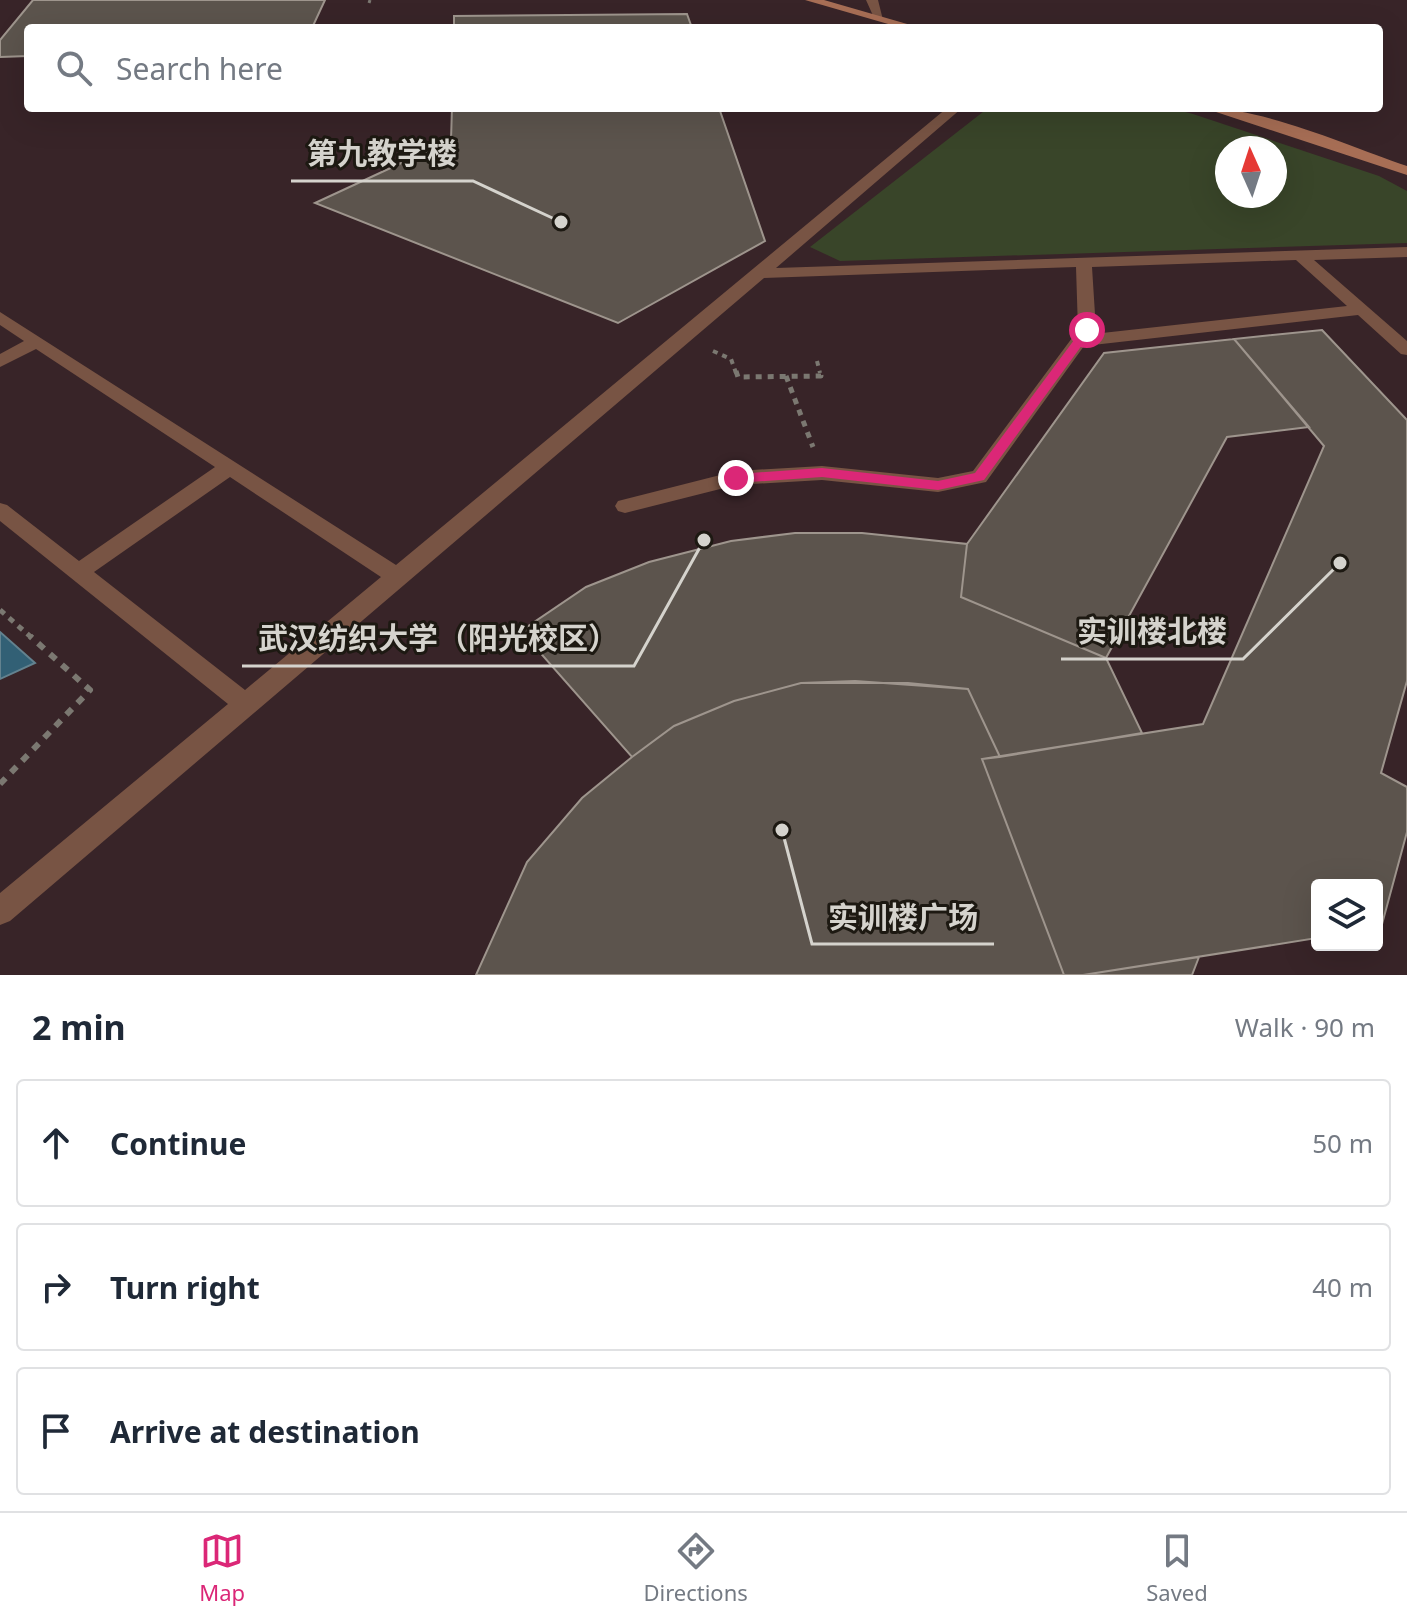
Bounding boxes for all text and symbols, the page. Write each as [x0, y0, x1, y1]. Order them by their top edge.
search box [24, 24, 1383, 112]
icon: search [52, 46, 96, 90]
text: Search here [116, 48, 283, 89]
callout: 第九教学楼 [291, 127, 473, 181]
text: 第九教学楼 [307, 132, 457, 173]
north arrow [1215, 136, 1287, 208]
route start [1069, 312, 1105, 348]
route end [718, 460, 754, 496]
callout: 实训楼北楼 [1061, 605, 1243, 659]
text: 实训楼北楼 [1077, 610, 1227, 651]
callout: 武汉纺织大学（阳光校区） [242, 612, 634, 666]
text: 武汉纺织大学（阳光校区） [258, 617, 618, 658]
map controls [1311, 879, 1383, 951]
button: layers [1311, 879, 1383, 951]
callout: 实训楼广场 [812, 890, 994, 944]
text: 实训楼广场 [828, 896, 978, 937]
text: 2 min [32, 1004, 126, 1050]
text: Walk · 90 m [1235, 1009, 1375, 1045]
icon: ahead [34, 1121, 78, 1165]
text: Continue [110, 1123, 246, 1164]
text: 50 m [1312, 1125, 1373, 1161]
icon: right [34, 1265, 78, 1309]
text: Turn right [110, 1267, 260, 1308]
text: 40 m [1312, 1269, 1373, 1305]
icon: arrive [34, 1409, 78, 1453]
text: Arrive at destination [110, 1411, 420, 1452]
tab: Map [199, 1529, 245, 1607]
tab: Directions [643, 1529, 748, 1607]
tab: Saved [1146, 1529, 1208, 1607]

